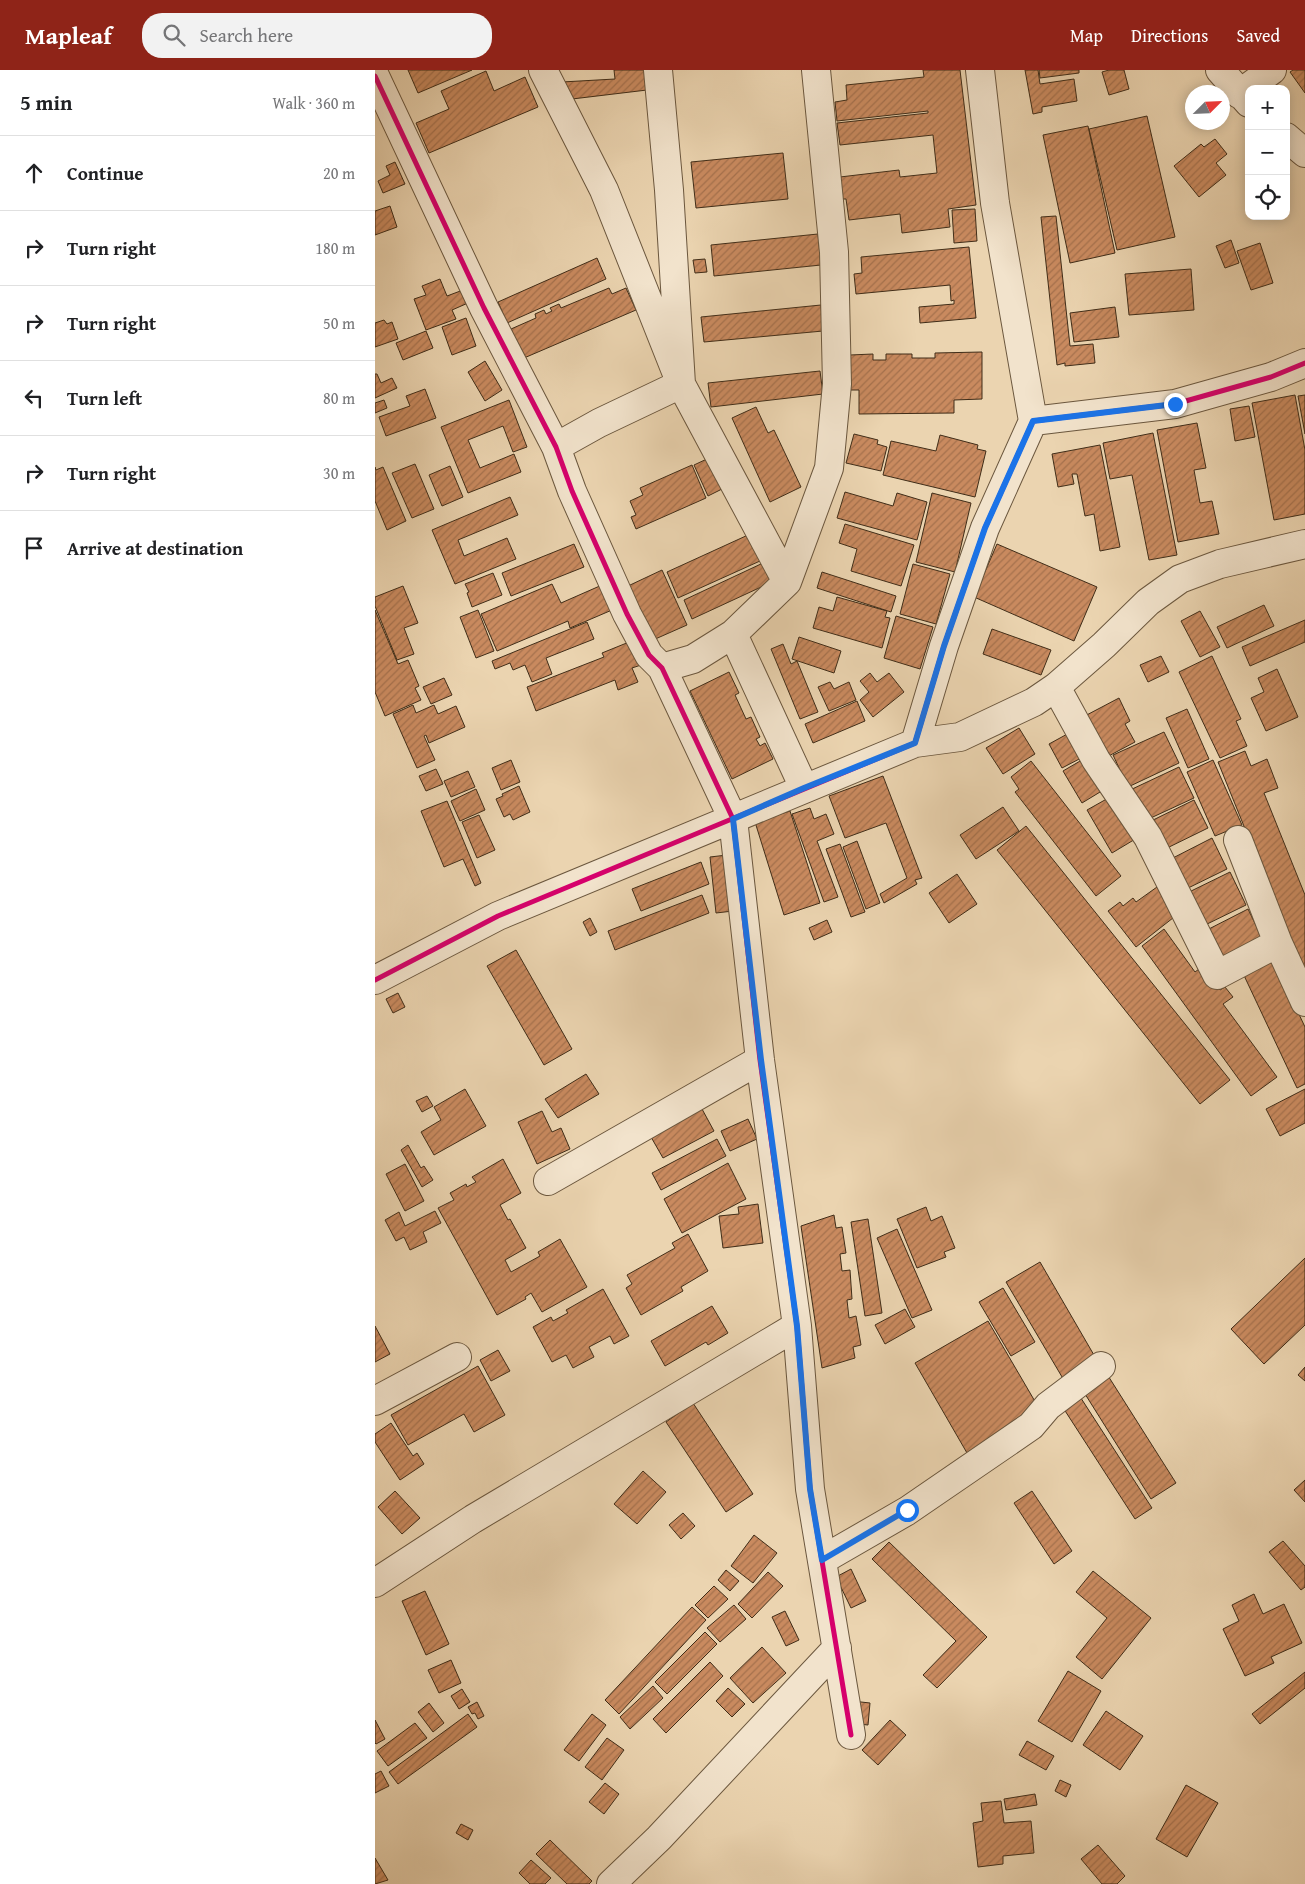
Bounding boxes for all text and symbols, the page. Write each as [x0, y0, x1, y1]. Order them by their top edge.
search box [142, 13, 492, 58]
text: Mapleaf [25, 18, 112, 53]
icon: search [160, 21, 188, 49]
text: Search here [200, 21, 293, 49]
text: Map [1070, 22, 1103, 49]
text: Directions [1131, 22, 1208, 49]
text: Saved [1236, 22, 1280, 49]
north arrow [1185, 85, 1230, 130]
map controls [1245, 85, 1290, 220]
button: + [1245, 85, 1290, 130]
text: 5 min [20, 87, 72, 118]
text: Walk · 360 m [272, 91, 355, 115]
button: − [1245, 130, 1290, 175]
icon: ahead [20, 159, 48, 187]
text: Continue [67, 159, 144, 187]
text: 20 m [323, 161, 355, 185]
button: locate [1245, 175, 1290, 220]
icon: right [20, 234, 48, 262]
text: Turn right [67, 234, 156, 262]
text: 180 m [315, 236, 355, 260]
icon: right [20, 309, 48, 337]
text: Turn right [67, 309, 156, 337]
text: 50 m [323, 311, 355, 335]
icon: left [20, 384, 48, 412]
text: Turn left [67, 384, 142, 412]
text: 80 m [323, 386, 355, 410]
route end [1164, 393, 1187, 416]
icon: right [20, 459, 48, 487]
text: Turn right [67, 459, 156, 487]
text: 30 m [323, 461, 355, 485]
icon: arrive [20, 534, 48, 562]
text: Arrive at destination [67, 534, 243, 562]
route start [896, 1499, 919, 1522]

